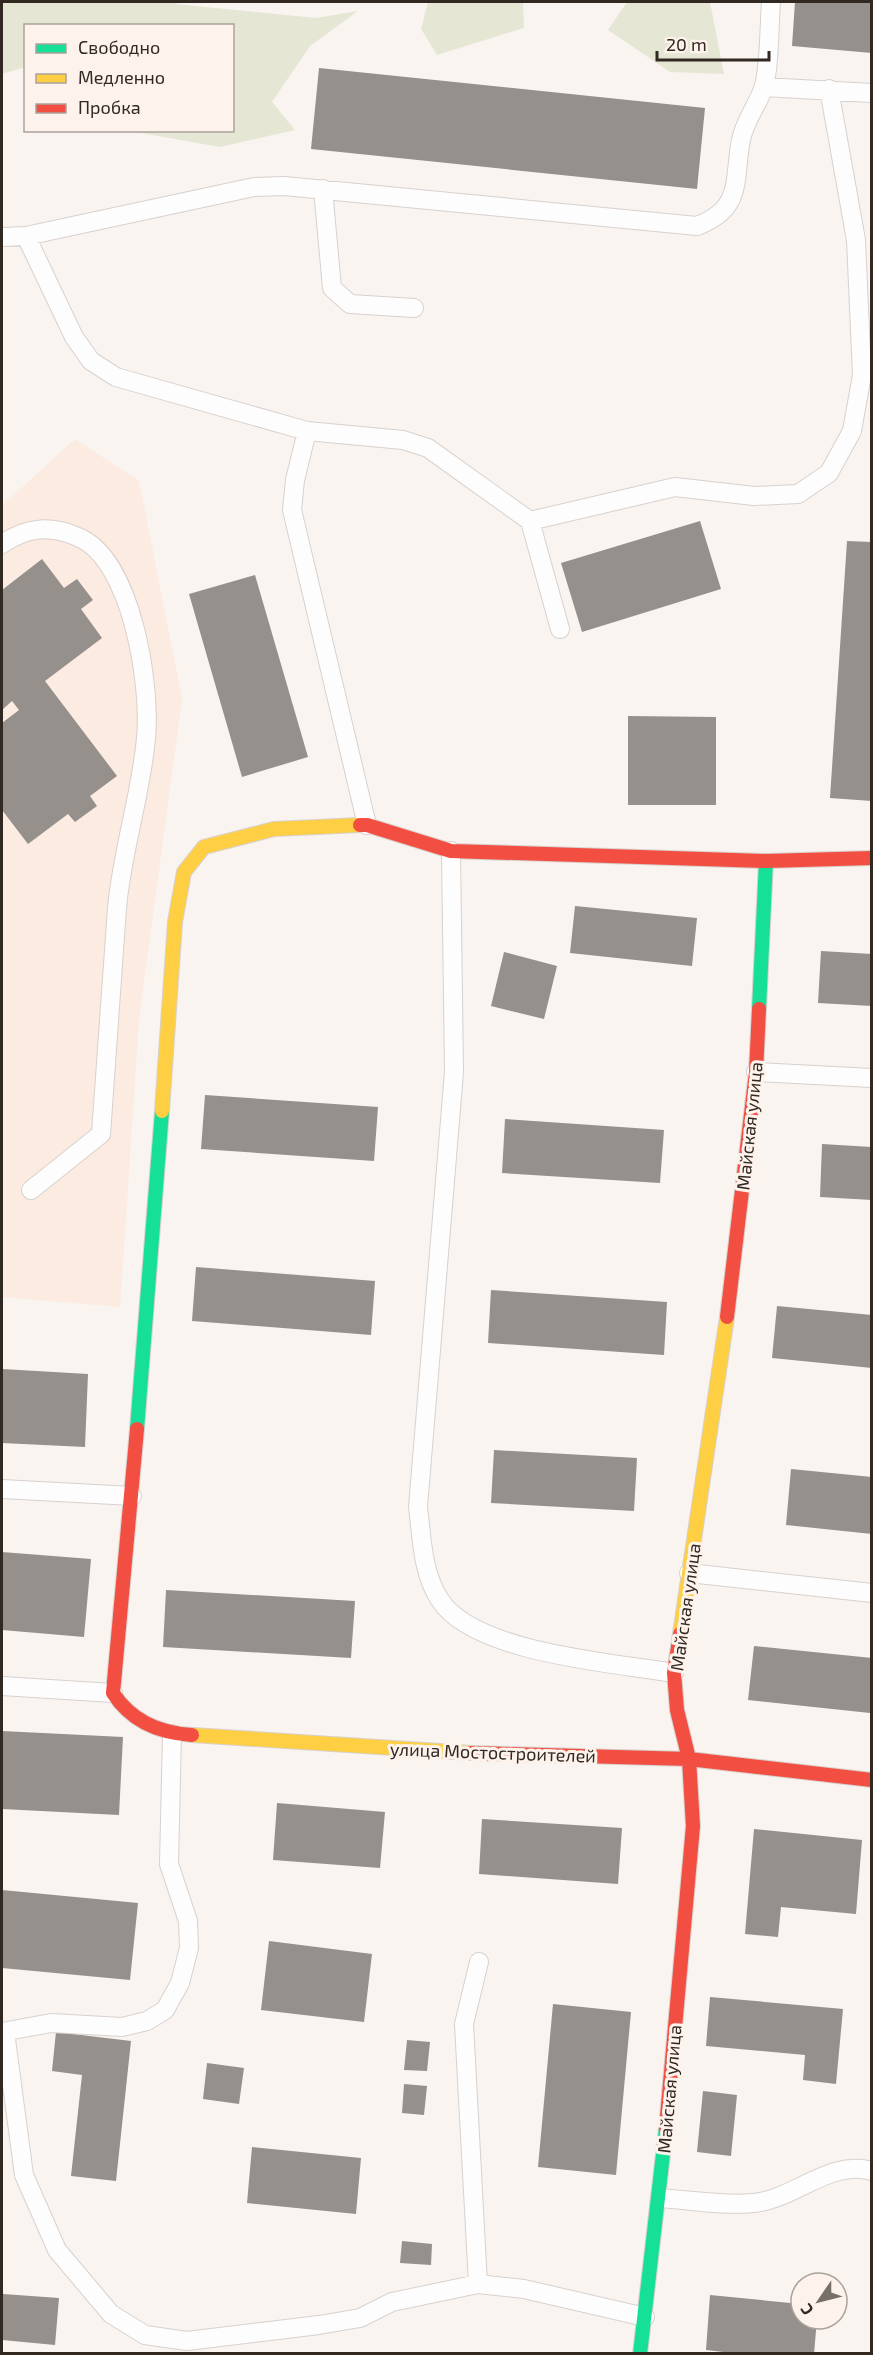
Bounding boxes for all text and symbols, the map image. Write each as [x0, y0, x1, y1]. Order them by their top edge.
legend [24, 24, 234, 132]
scale bar [657, 24, 770, 62]
text: 20 m [666, 33, 707, 55]
text: Свободно [78, 36, 160, 58]
text: Медленно [78, 66, 165, 88]
text: Пробка [78, 96, 141, 118]
street label: Майская улица [731, 1061, 767, 1191]
street label: Майская улица [665, 1542, 705, 1672]
street label: улица Мостостроителей [390, 1737, 596, 1767]
street label: Майская улица [652, 2024, 686, 2154]
north arrow [789, 2271, 849, 2331]
text: С [796, 2301, 817, 2319]

